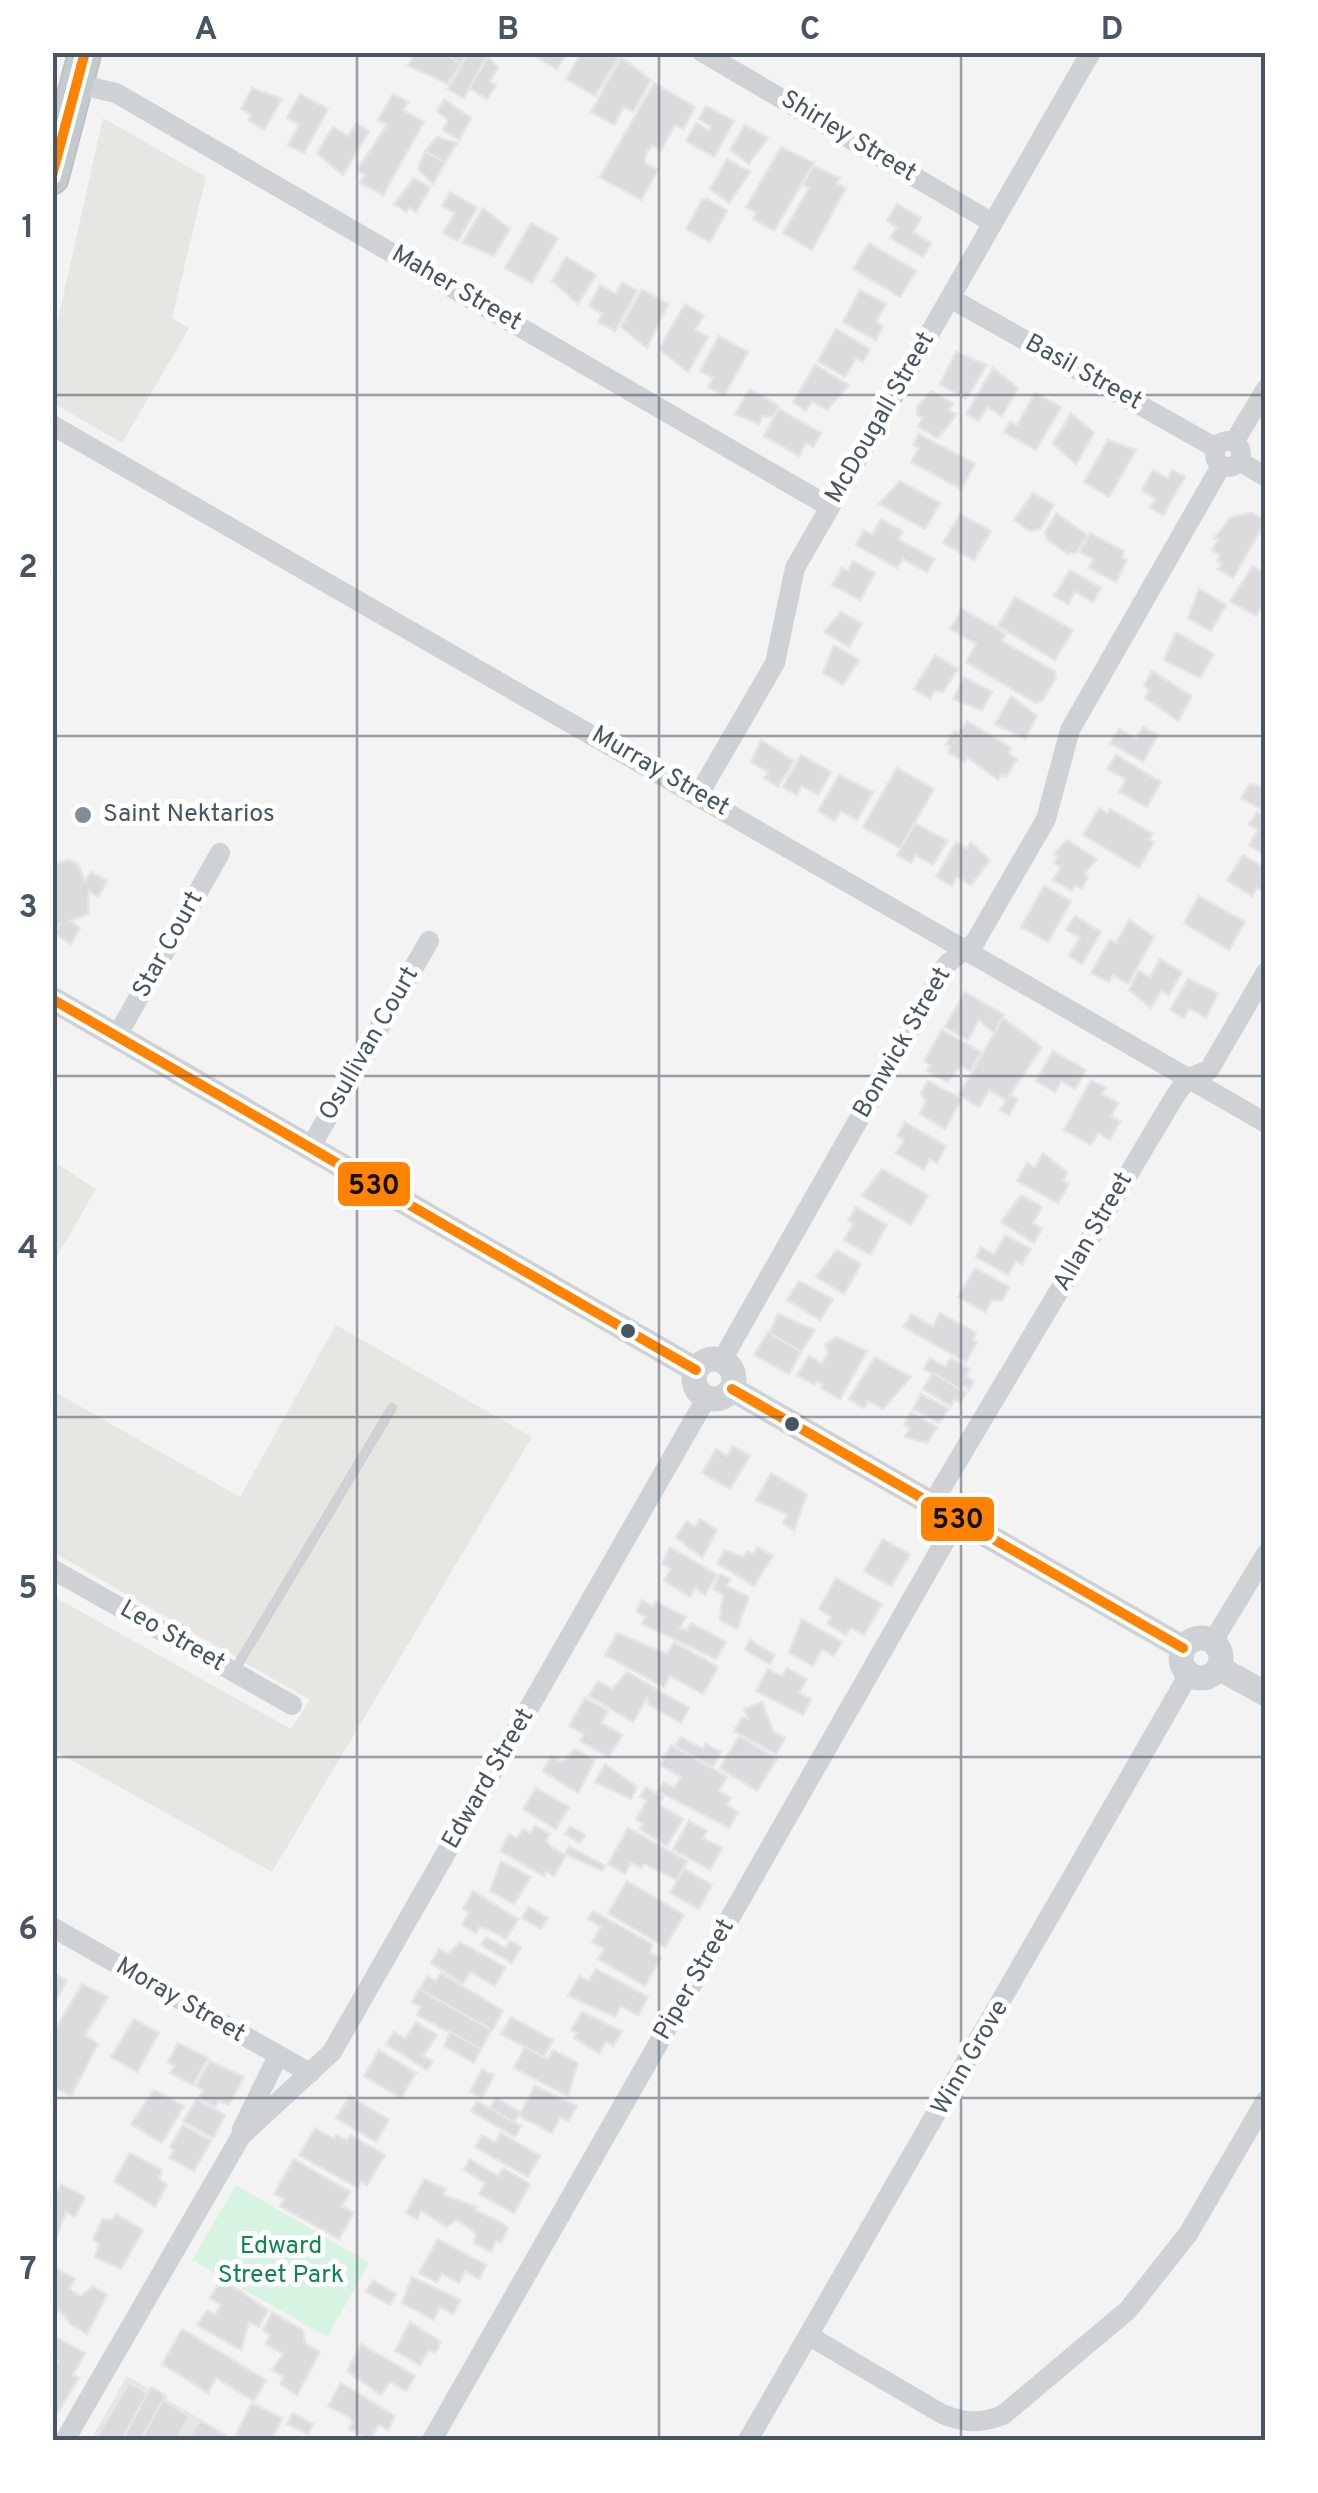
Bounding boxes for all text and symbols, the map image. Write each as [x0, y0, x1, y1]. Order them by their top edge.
text: A [195, 11, 217, 51]
text: B [497, 11, 519, 51]
text: C [800, 11, 820, 51]
text: D [1101, 11, 1123, 51]
street label: Shirley Street [774, 84, 922, 190]
text: 1 [22, 209, 34, 249]
street label: Maher Street [385, 239, 527, 339]
street label: McDougall Street [819, 327, 943, 509]
street label: Basil Street [1019, 328, 1147, 418]
text: 2 [18, 549, 38, 589]
street label: Murray Street [585, 720, 735, 824]
place label: Saint Nektarios [103, 799, 275, 831]
marker: Saint Nektarios [72, 804, 94, 826]
street label: Star Court [127, 886, 211, 1004]
text: 3 [18, 889, 38, 929]
street label: Osullivan Court [313, 961, 427, 1127]
street label: Bonwick Street [847, 962, 959, 1124]
line badge: 530 [336, 1160, 412, 1208]
street label: Allan Street [1047, 1167, 1141, 1297]
text: 530 [348, 1169, 400, 1205]
text: 4 [18, 1230, 38, 1270]
unlabelled marker [618, 1321, 638, 1341]
unlabelled marker [782, 1414, 802, 1434]
line badge: 530 [919, 1495, 996, 1543]
text: 530 [932, 1503, 984, 1539]
text: 5 [18, 1570, 38, 1610]
street label: Leo Street [114, 1594, 230, 1680]
street label: Edward Street [436, 1703, 542, 1855]
text: 6 [18, 1911, 38, 1951]
street label: Piper Street [647, 1914, 743, 2046]
street label: Moray Street [110, 1951, 250, 2051]
street label: Winn Grove [925, 1995, 1017, 2121]
park label: Edward Street Park [218, 2231, 344, 2292]
text: 7 [19, 2251, 37, 2291]

